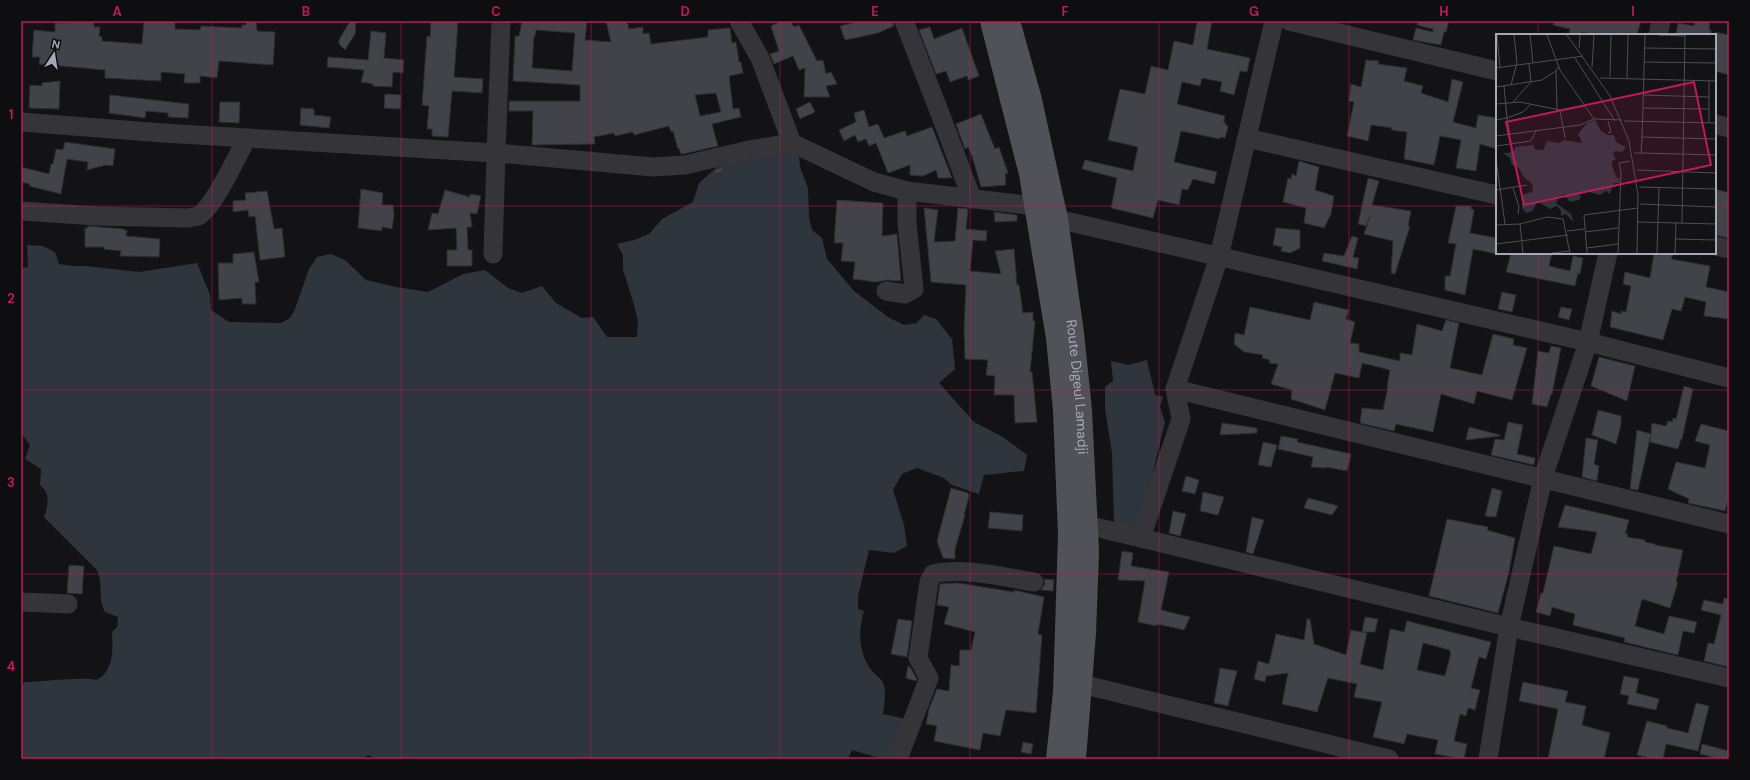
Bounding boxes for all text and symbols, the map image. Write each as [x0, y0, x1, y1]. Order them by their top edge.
text: A [112, 3, 122, 20]
text: B [302, 3, 310, 20]
text: C [491, 3, 501, 20]
text: D [680, 3, 690, 20]
text: E [871, 3, 879, 20]
text: F [1061, 3, 1069, 20]
text: G [1249, 3, 1259, 20]
text: H [1439, 3, 1449, 20]
text: I [1631, 3, 1635, 20]
north arrow [34, 34, 74, 74]
inset map [1496, 34, 1716, 254]
text: N [51, 37, 61, 52]
text: 1 [9, 106, 13, 123]
text: 2 [7, 290, 15, 307]
street label: Route Digeul Lamadji [1062, 318, 1092, 455]
text: 3 [7, 474, 15, 491]
text: 4 [7, 658, 15, 675]

